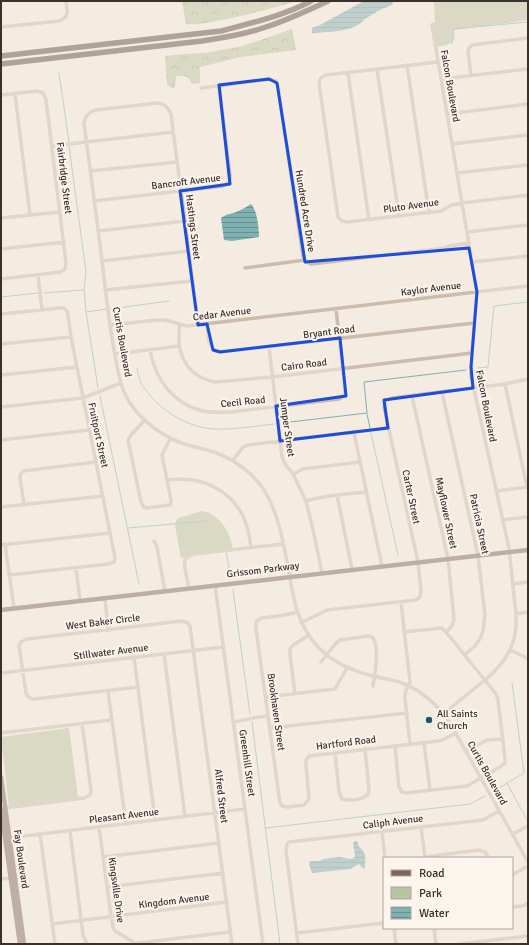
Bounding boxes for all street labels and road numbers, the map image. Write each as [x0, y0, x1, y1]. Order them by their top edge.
street label: Falcon Boulevard [438, 49, 462, 123]
street label: Fairbridge Street [54, 142, 74, 215]
street label: Hundred Acre Drive [293, 169, 317, 253]
street label: Bancroft Avenue [151, 172, 221, 192]
street label: Hastings Street [183, 194, 203, 261]
street label: Pluto Avenue [382, 196, 440, 216]
street label: Kaylor Avenue [400, 279, 462, 299]
street label: Cedar Avenue [192, 304, 252, 324]
street label: Curtis Boulevard [110, 306, 134, 378]
street label: Bryant Road [302, 323, 356, 341]
street label: Cairo Road [280, 356, 328, 374]
street label: Falcon Boulevard [473, 369, 499, 443]
street label: Cecil Road [220, 394, 266, 410]
street label: Jumper Street [277, 396, 297, 458]
street label: Fruitport Street [85, 401, 111, 469]
street label: Carter Street [399, 469, 423, 526]
street label: Mayflower Street [433, 476, 460, 550]
street label: Patricia Street [467, 493, 491, 556]
street label: Grissom Parkway [226, 560, 300, 580]
street label: West Baker Circle [65, 611, 141, 633]
street label: Stillwater Avenue [73, 641, 149, 663]
street label: Brookhaven Street [265, 672, 287, 752]
street label: Greenhill Street [236, 729, 258, 798]
street label: Hartford Road [315, 733, 377, 753]
street label: Curtis Boulevard [465, 739, 509, 807]
street label: Alfred Street [212, 768, 230, 824]
street label: Pleasant Avenue [88, 806, 160, 826]
street label: Caliph Avenue [362, 812, 424, 832]
street label: Fay Boulevard [11, 829, 31, 889]
street label: Kingsville Drive [105, 856, 127, 924]
street label: Kingdom Avenue [138, 891, 210, 911]

